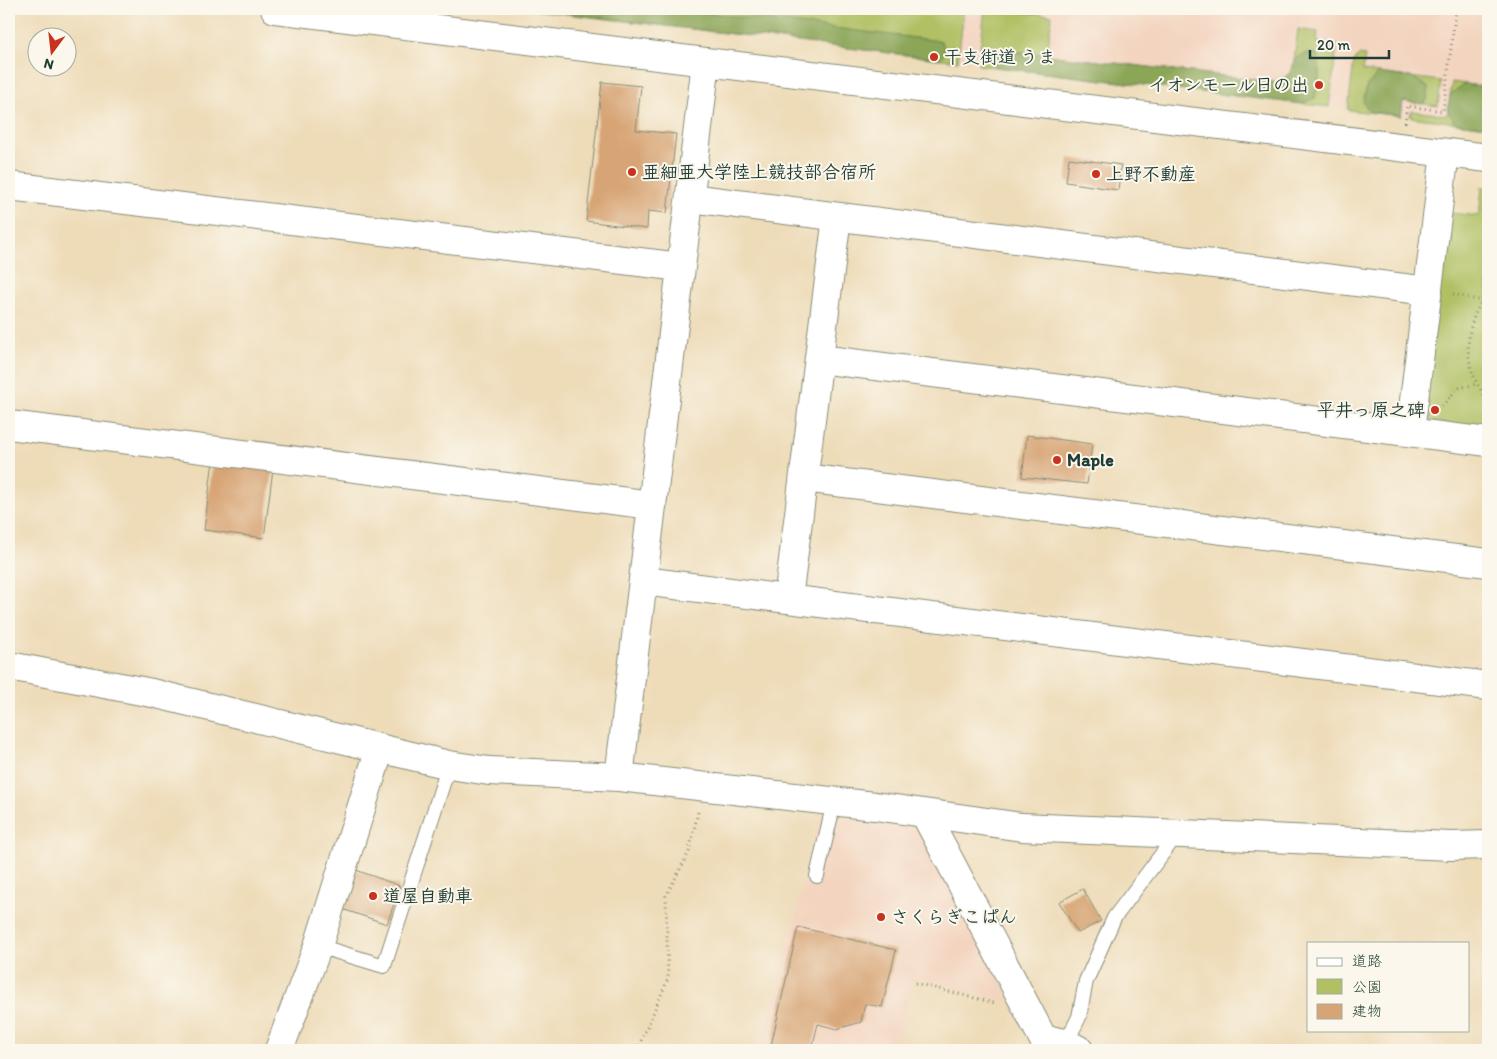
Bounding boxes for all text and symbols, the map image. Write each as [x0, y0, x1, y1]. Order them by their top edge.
north arrow [28, 28, 78, 78]
scale bar [1310, 28, 1388, 60]
text: 20 m [1317, 36, 1351, 54]
place label: 干支街道 うま [944, 46, 1056, 68]
marker: 干支街道 うま [928, 51, 940, 63]
text: N [42, 55, 56, 74]
place label: イオンモール日の出 [1148, 74, 1309, 96]
marker: イオンモール日の出 [1313, 79, 1325, 91]
place label: 亜細亜大学陸上競技部合宿所 [642, 161, 876, 183]
place label: 上野不動産 [1106, 163, 1196, 185]
marker: 亜細亜大学陸上競技部合宿所 [626, 166, 638, 178]
marker: 上野不動産 [1090, 168, 1102, 180]
place label: 平井っ原之碑 [1317, 399, 1425, 421]
marker: 平井っ原之碑 [1429, 404, 1441, 416]
place label: Maple [1067, 449, 1114, 471]
marker: Maple [1051, 454, 1063, 466]
place label: 道屋自動車 [383, 885, 473, 907]
marker: 道屋自動車 [367, 890, 379, 902]
place label: さくらぎこぱん [891, 906, 1017, 928]
marker: さくらぎこぱん [875, 911, 887, 923]
legend [1307, 942, 1470, 1032]
text: 道路 [1352, 952, 1382, 970]
text: 公園 [1352, 978, 1382, 996]
text: 建物 [1352, 1002, 1382, 1020]

